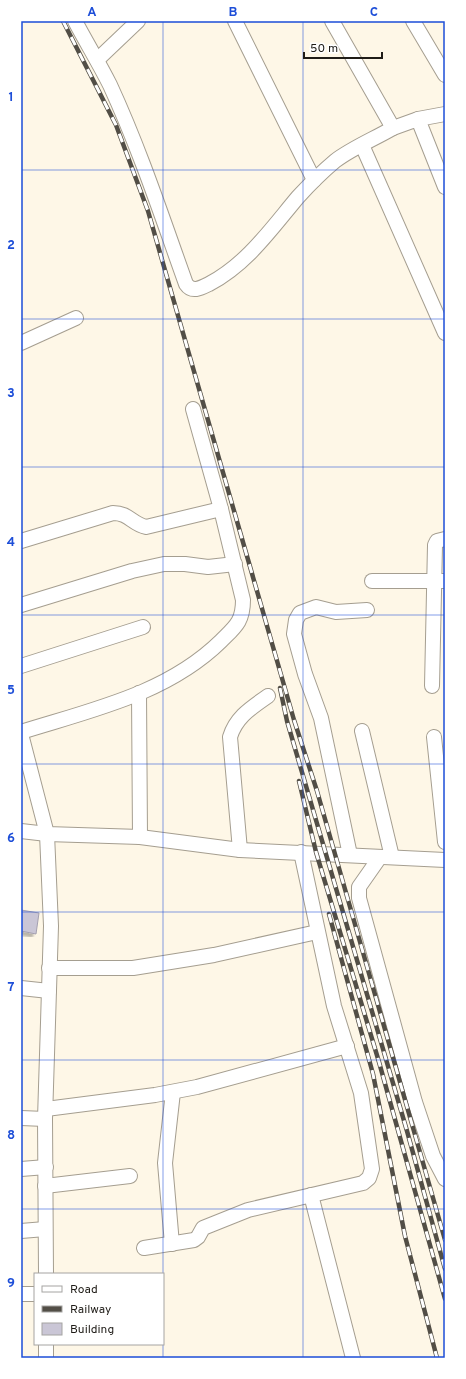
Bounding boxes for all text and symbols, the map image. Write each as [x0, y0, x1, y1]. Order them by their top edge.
text: A [87, 5, 97, 21]
text: B [229, 5, 238, 21]
text: C [370, 5, 378, 21]
scale bar [304, 34, 382, 60]
text: 50 m [310, 41, 338, 57]
text: 1 [8, 90, 14, 106]
text: 2 [7, 238, 15, 254]
text: 3 [7, 386, 15, 402]
text: 4 [7, 535, 15, 551]
text: 5 [7, 683, 15, 699]
text: 6 [7, 831, 15, 847]
text: 7 [8, 980, 15, 996]
text: 8 [7, 1128, 15, 1144]
legend [34, 1273, 164, 1345]
text: 9 [7, 1276, 15, 1292]
text: Road [70, 1282, 98, 1298]
text: Railway [70, 1302, 111, 1318]
text: Building [70, 1322, 114, 1338]

